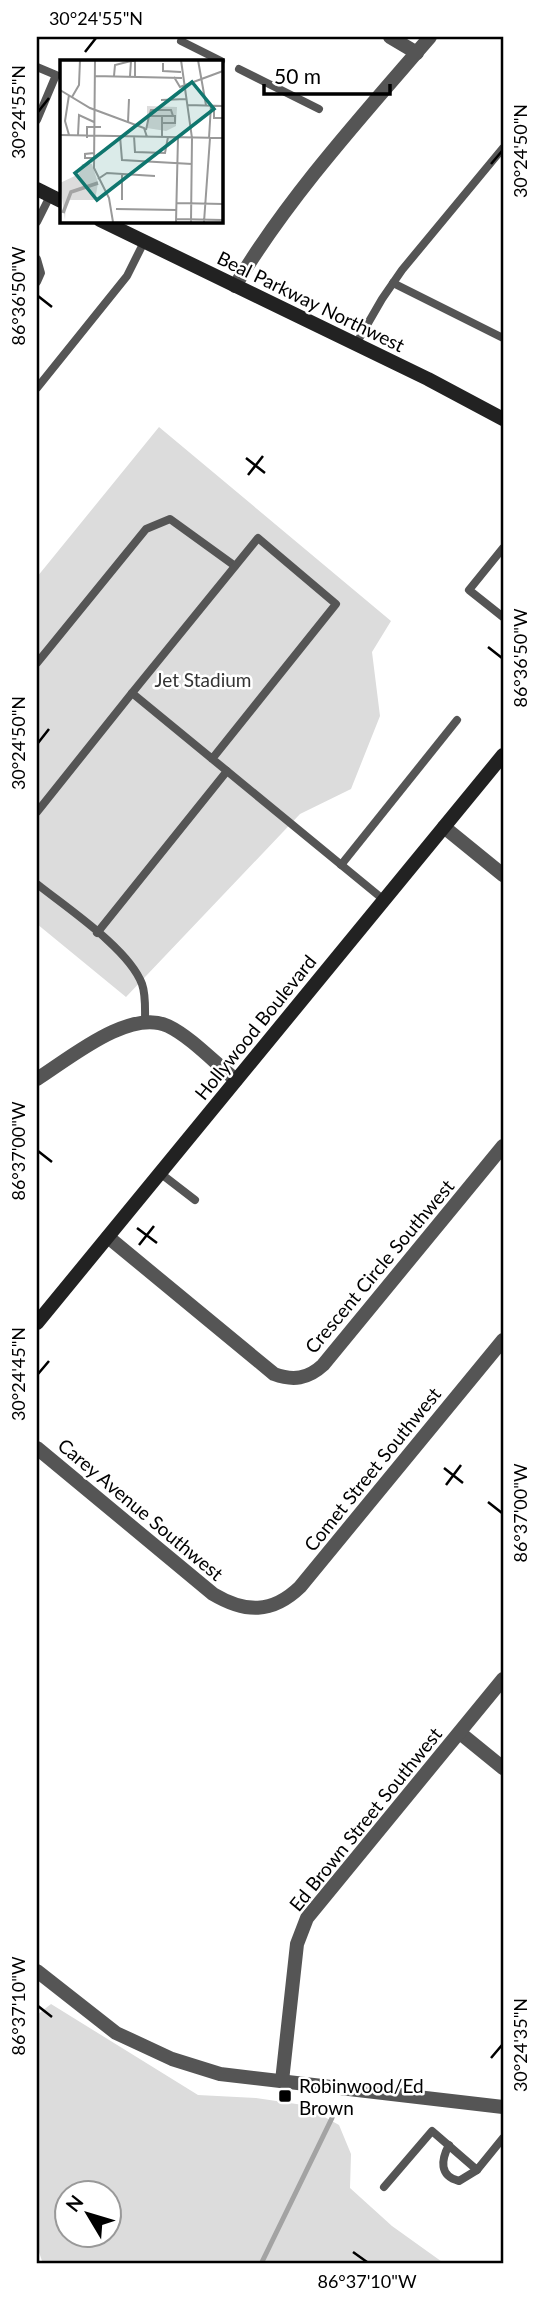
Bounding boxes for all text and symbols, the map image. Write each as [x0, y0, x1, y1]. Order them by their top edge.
text: 30°24'55"N [49, 7, 143, 29]
scale bar [264, 52, 390, 96]
inset map [60, 60, 222, 222]
text: 50 m [274, 63, 321, 88]
text: 30°24'55"N [7, 65, 29, 159]
text: 30°24'50"N [509, 104, 531, 198]
text: 86°36'50"W [7, 246, 29, 346]
street label: Beal Parkway Northwest [214, 246, 409, 356]
text: 86°36'50"W [509, 608, 531, 708]
park label: Jet Stadium [155, 668, 251, 691]
text: 30°24'50"N [7, 696, 29, 790]
street label: Hollywood Boulevard [190, 950, 320, 1104]
text: 86°37'00"W [7, 1101, 29, 1201]
street label: Crescent Circle Southwest [300, 1174, 458, 1357]
text: 30°24'45"N [7, 1327, 29, 1421]
street label: Comet Street Southwest [299, 1382, 445, 1556]
street label: Carey Avenue Southwest [54, 1433, 228, 1585]
text: 86°37'00"W [509, 1463, 531, 1563]
street label: Ed Brown Street Southwest [284, 1722, 446, 1915]
text: 86°37'10"W [7, 1956, 29, 2056]
text: 30°24'35"N [509, 1998, 531, 2092]
place label: Robinwood/Ed Brown [299, 2074, 424, 2119]
marker: Robinwood/Ed Brown [277, 2088, 293, 2104]
north arrow [52, 2178, 122, 2248]
text: N [61, 2190, 88, 2216]
text: 86°37'10"W [317, 2270, 417, 2292]

